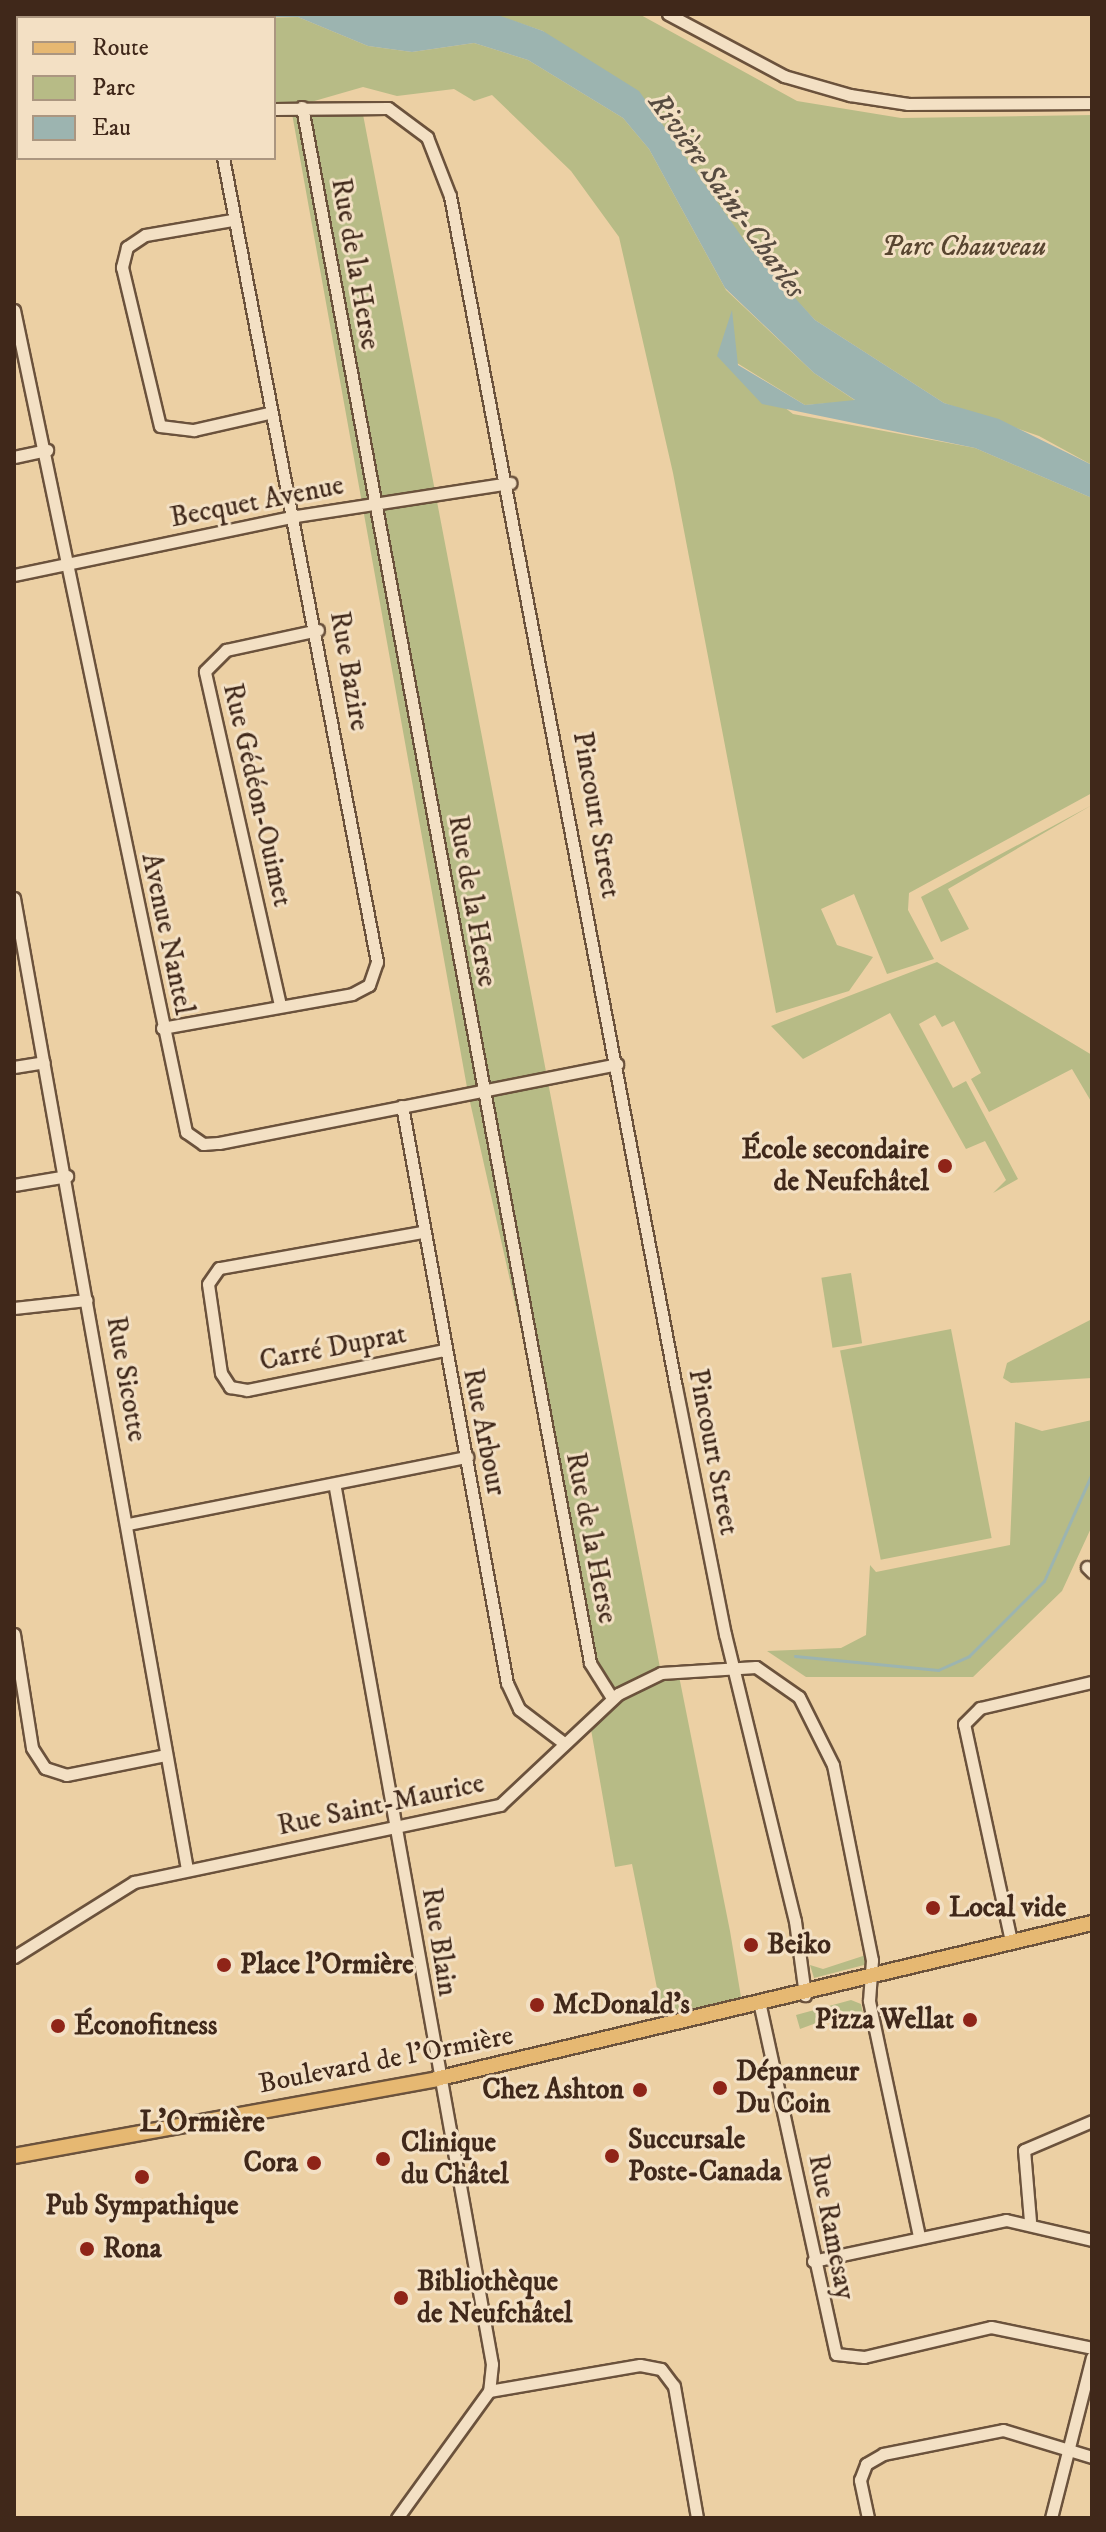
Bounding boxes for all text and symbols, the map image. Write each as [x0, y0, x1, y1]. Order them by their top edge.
legend [16, 16, 276, 160]
text: Route [92, 33, 149, 63]
text: Parc [92, 73, 135, 103]
water label: Rivière Saint-Charles [640, 86, 812, 306]
text: Eau [92, 113, 131, 143]
street label: Rue de la Herse [323, 176, 387, 352]
park label: Parc Chauveau [882, 230, 1046, 264]
street label: Becquet Avenue [167, 469, 347, 535]
street label: Rue Bazire [322, 609, 376, 733]
street label: Rue Gédéon-Ouimet [215, 680, 299, 910]
street label: Pincourt Street [565, 729, 627, 901]
street label: Rue de la Herse [440, 813, 504, 989]
street label: Avenue Nantel [133, 850, 201, 1018]
place label: École secondaire de Neufchâtel [741, 1133, 929, 1199]
marker: École secondaire de Neufchâtel [936, 1157, 954, 1175]
street label: Rue Sicotte [98, 1314, 154, 1444]
street label: Carré Duprat [257, 1317, 409, 1379]
street label: Rue Arbour [455, 1366, 513, 1498]
street label: Pincourt Street [680, 1366, 746, 1538]
street label: Rue de la Herse [558, 1450, 624, 1626]
street label: Rue Saint-Maurice [274, 1767, 488, 1843]
street label: Rue Blain [414, 1885, 464, 1999]
place label: Local vide [949, 1891, 1066, 1925]
marker: Local vide [924, 1899, 942, 1917]
place label: Beiko [767, 1928, 831, 1962]
marker: Beiko [742, 1936, 760, 1954]
place label: Place l'Ormière [240, 1948, 414, 1982]
marker: Place l'Ormière [215, 1956, 233, 1974]
place label: McDonald's [553, 1988, 690, 2022]
marker: McDonald's [528, 1996, 546, 2014]
place label: Pizza Wellat [815, 2003, 954, 2037]
place label: Éconofitness [74, 2009, 217, 2043]
marker: Pizza Wellat [961, 2011, 979, 2029]
marker: Éconofitness [49, 2017, 67, 2035]
street label: Boulevard de l'Ormière [256, 2019, 516, 2101]
place label: Dépanneur Du Coin [736, 2055, 859, 2121]
place label: Chez Ashton [482, 2073, 624, 2107]
marker: Dépanneur Du Coin [711, 2079, 729, 2097]
marker: Chez Ashton [631, 2081, 649, 2099]
district label: L'Ormière [139, 2105, 265, 2141]
place label: Succursale Poste-Canada [628, 2123, 782, 2189]
place label: Clinique du Châtel [401, 2126, 509, 2192]
place label: Cora [244, 2146, 298, 2180]
marker: Succursale Poste-Canada [603, 2147, 621, 2165]
marker: Clinique du Châtel [372, 2148, 394, 2170]
street label: Rue Ramesay [800, 2152, 862, 2302]
marker: Cora [305, 2154, 323, 2172]
marker: Pub Sympathique [133, 2168, 151, 2186]
place label: Pub Sympathique [45, 2189, 239, 2223]
place label: Rona [103, 2232, 162, 2266]
marker: Rona [78, 2240, 96, 2258]
place label: Bibliothèque de Neufchâtel [417, 2265, 572, 2331]
marker: Bibliothèque de Neufchâtel [392, 2289, 410, 2307]

